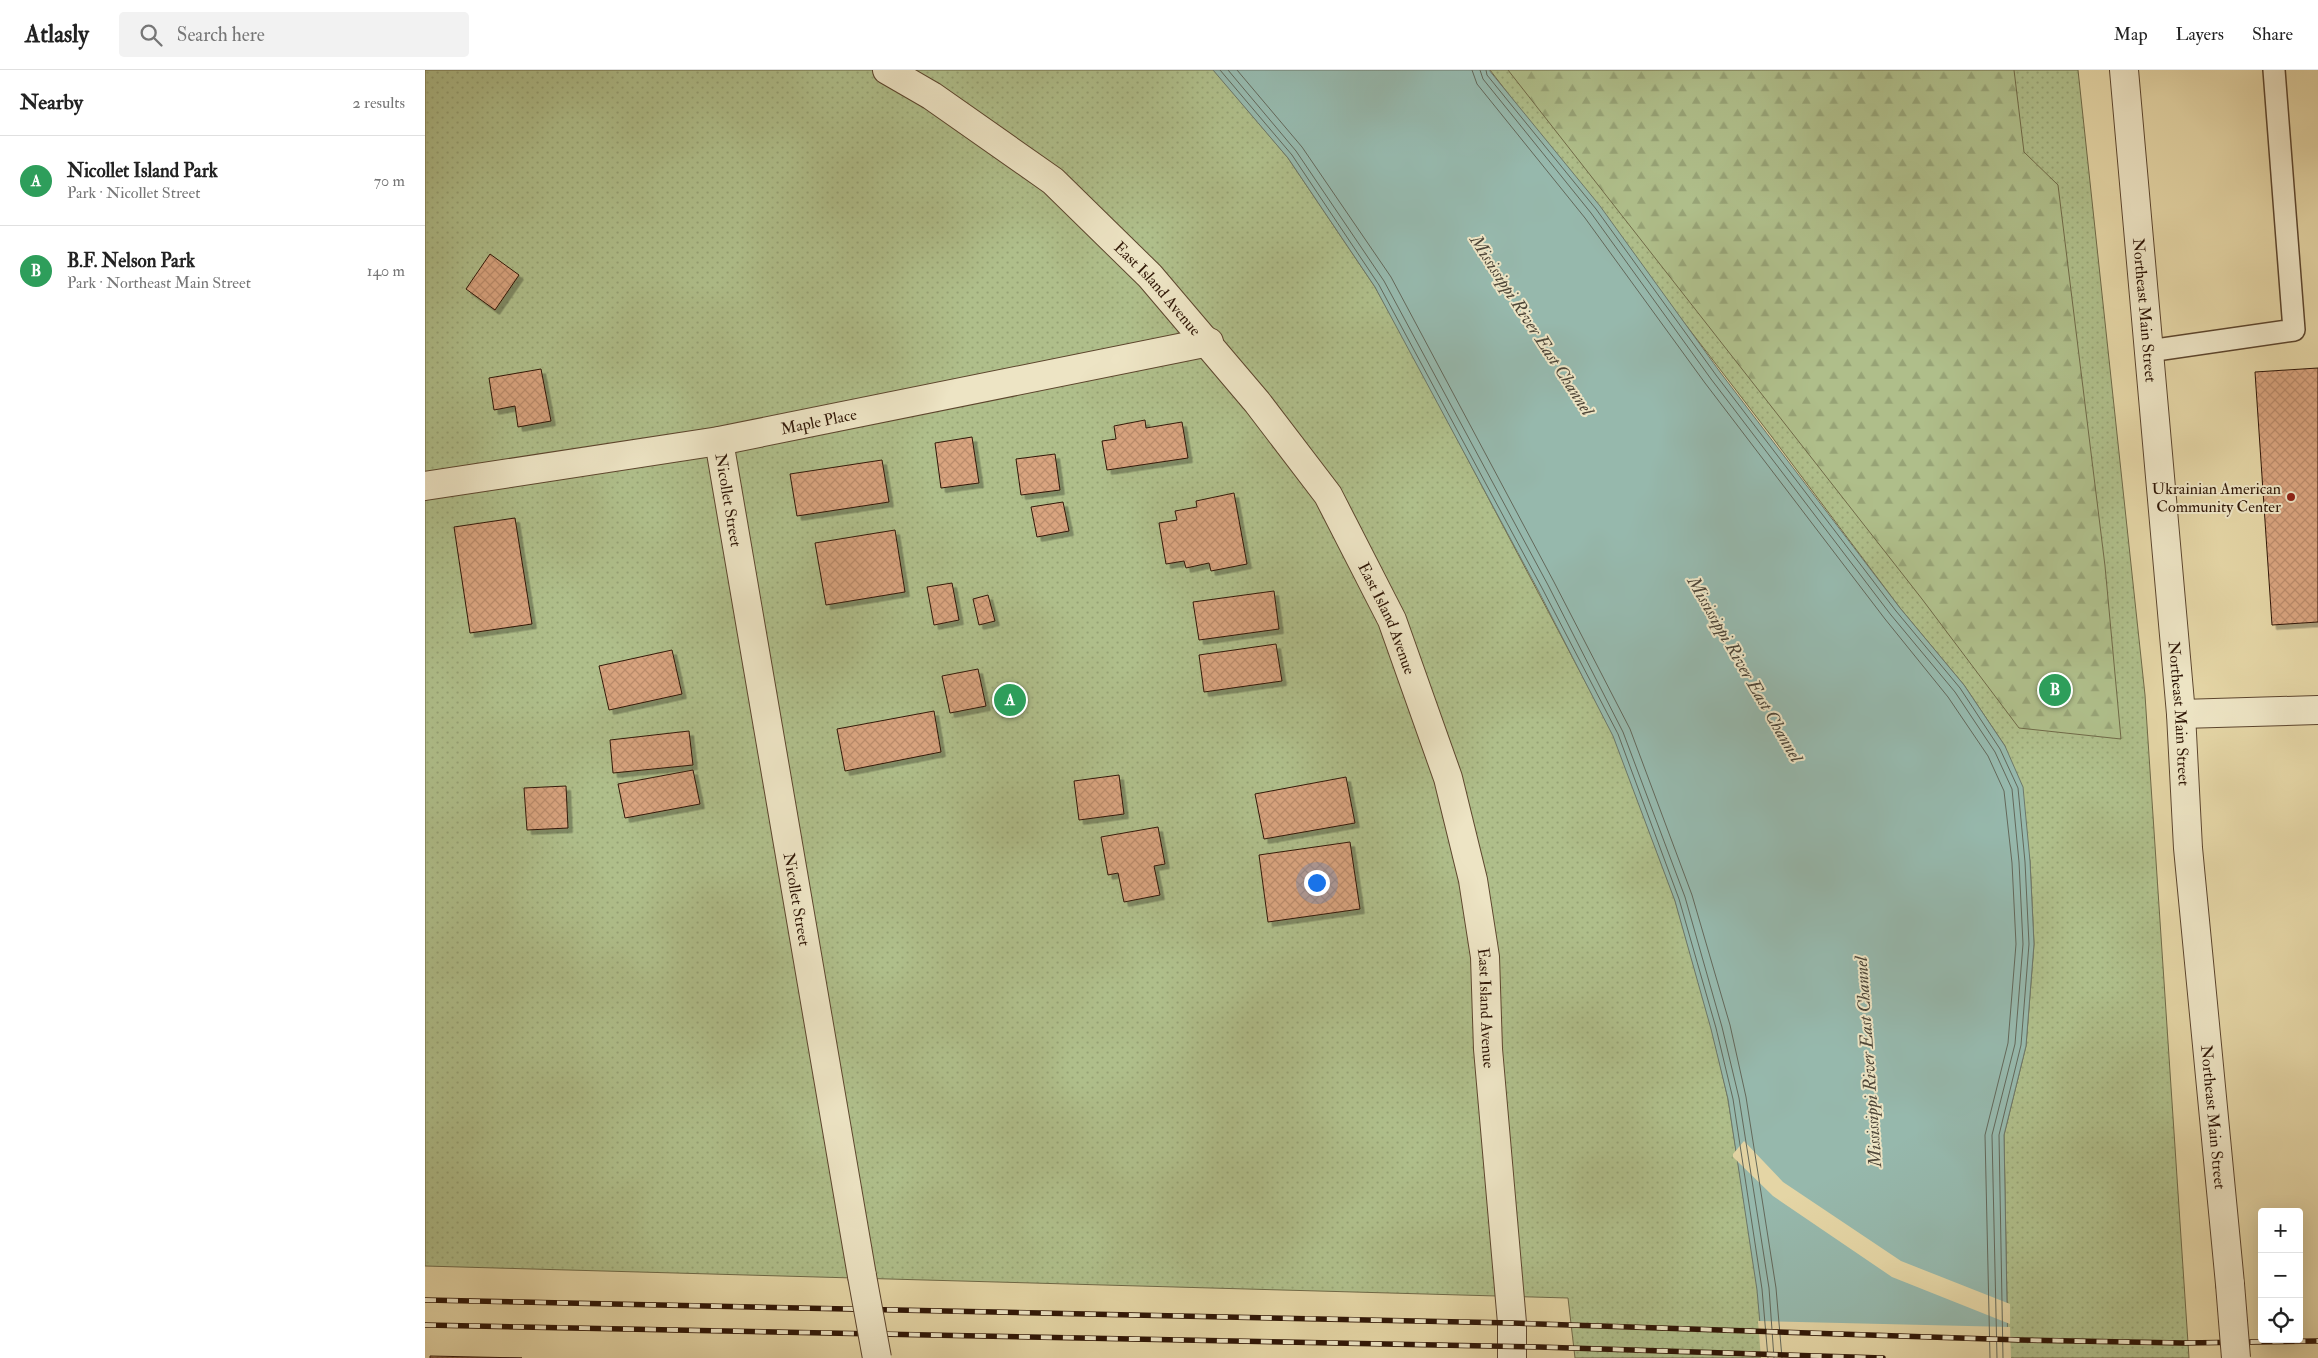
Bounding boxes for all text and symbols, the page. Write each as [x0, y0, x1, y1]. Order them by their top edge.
search box [119, 12, 469, 57]
text: Atlasly [25, 19, 89, 50]
icon: search [137, 21, 165, 49]
text: Search here [177, 23, 265, 47]
text: Map [2114, 23, 2148, 46]
text: Layers [2176, 23, 2224, 46]
text: Share [2252, 23, 2293, 46]
text: Nearby [20, 89, 83, 116]
text: 2 results [352, 93, 405, 113]
text: Nicollet Island Park [67, 159, 218, 183]
text: A [31, 171, 41, 191]
text: 70 m [374, 171, 405, 191]
text: Park · Nicollet Street [67, 183, 200, 203]
water label: Mississippi River East Channel [1464, 230, 1600, 421]
street label: East Island Avenue [1110, 237, 1205, 340]
street label: Northeast Main Street [2128, 237, 2161, 383]
text: B.F. Nelson Park [67, 249, 195, 273]
text: B [31, 261, 41, 281]
text: 140 m [367, 261, 405, 281]
text: Park · Northeast Main Street [67, 273, 251, 293]
street label: Maple Place [779, 404, 859, 439]
street label: Nicollet Street [710, 452, 746, 549]
place label: Ukrainian American Community Center [2152, 479, 2281, 517]
marker: Ukrainian American Community Center [2285, 491, 2297, 503]
street label: East Island Avenue [1353, 559, 1420, 678]
water label: Mississippi River East Channel [1681, 571, 1808, 768]
street label: Northeast Main Street [2164, 640, 2194, 786]
pin: B [2039, 671, 2071, 709]
pin: A [994, 681, 1026, 719]
street label: Nicollet Street [779, 851, 814, 948]
your location [1304, 870, 1330, 896]
street label: East Island Avenue [1473, 946, 1499, 1070]
water label: Mississippi River East Channel [1850, 954, 1887, 1169]
street label: Northeast Main Street [2196, 1044, 2230, 1190]
map controls [2258, 1208, 2303, 1343]
button: + [2258, 1208, 2303, 1253]
button: − [2258, 1253, 2303, 1298]
button: locate [2258, 1298, 2303, 1343]

